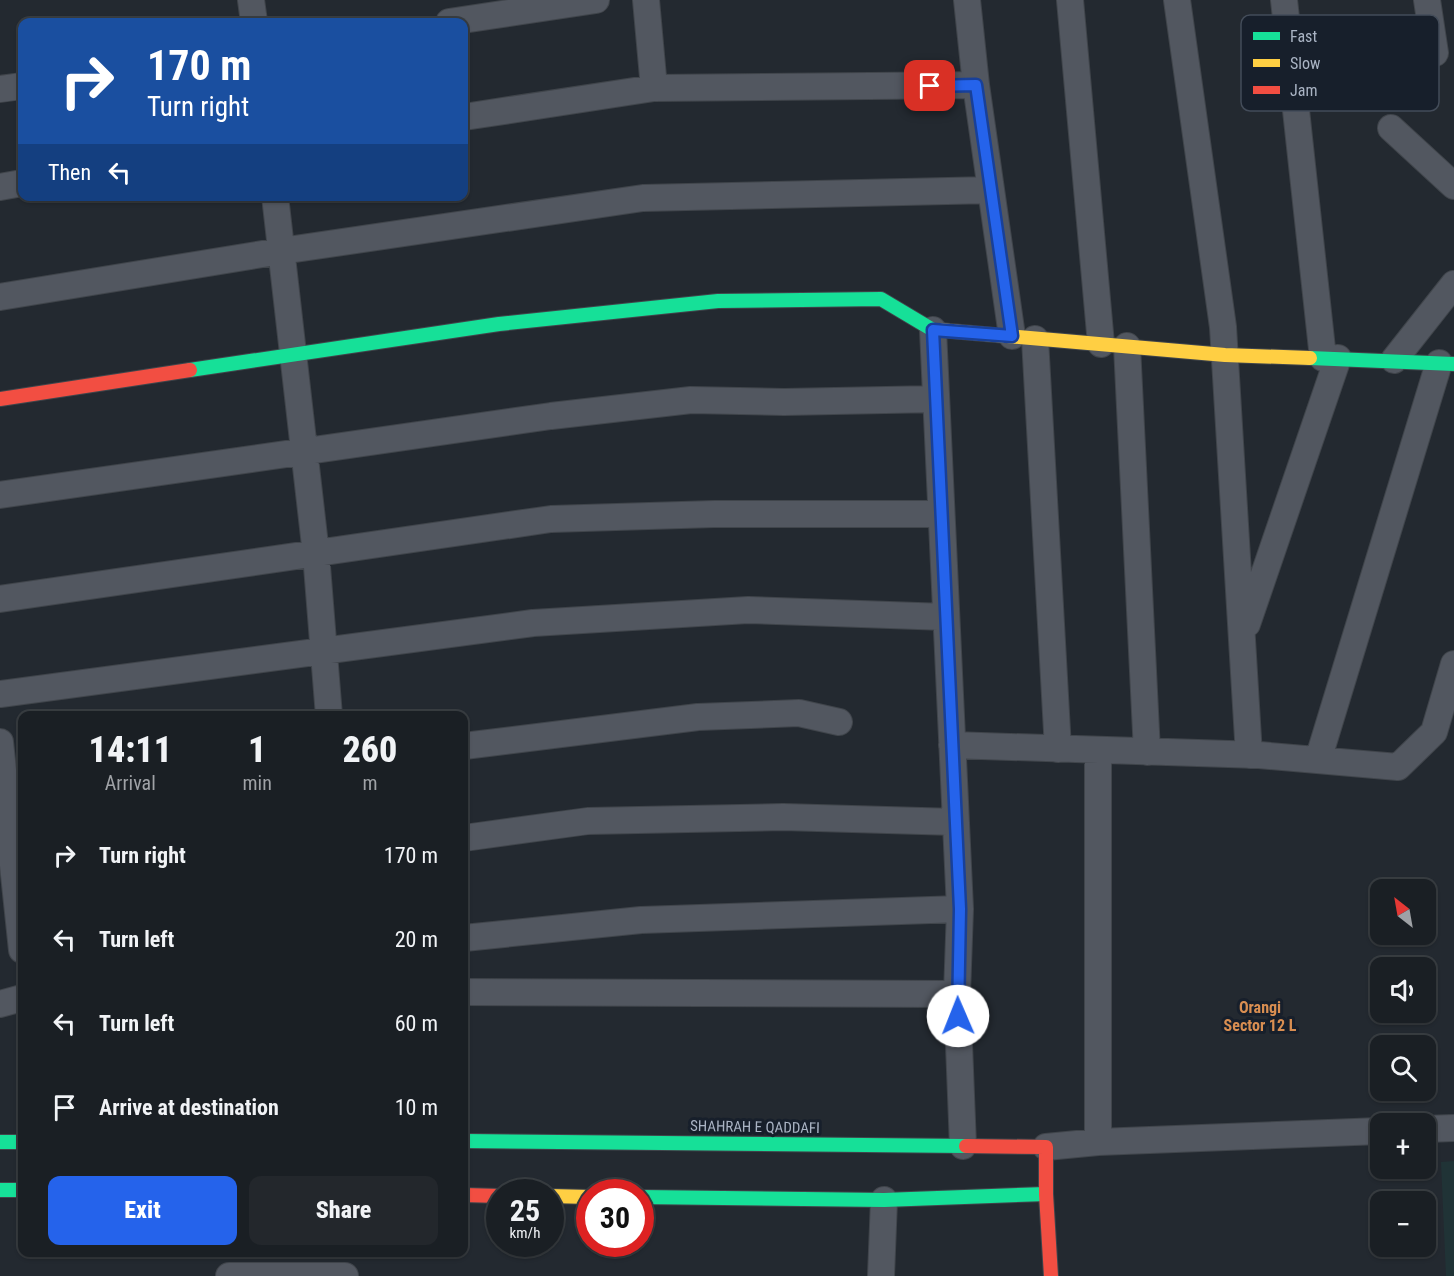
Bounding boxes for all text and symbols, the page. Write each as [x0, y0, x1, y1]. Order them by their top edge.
legend [1241, 15, 1439, 111]
text: Fast [1290, 27, 1317, 46]
text: 170 m [147, 41, 252, 90]
icon: right [48, 42, 126, 120]
text: Slow [1290, 54, 1320, 73]
pin [904, 60, 955, 111]
icon: arrive [913, 69, 946, 102]
text: Jam [1290, 81, 1317, 100]
text: Turn right [147, 91, 249, 123]
icon: left [103, 156, 136, 189]
text: Then [48, 160, 91, 185]
text: 14:11 [89, 729, 172, 771]
text: 1 [248, 729, 266, 771]
text: 260 [342, 729, 397, 771]
text: Arrival [105, 771, 156, 795]
text: min [243, 771, 272, 795]
text: m [362, 771, 377, 795]
icon: right [48, 839, 81, 872]
text: Turn right [99, 843, 186, 868]
text: 170 m [384, 843, 438, 868]
north arrow [1370, 879, 1436, 945]
map controls [1370, 879, 1436, 1257]
icon: left [48, 923, 81, 956]
text: Turn left [99, 927, 174, 952]
text: 20 m [395, 927, 438, 952]
button: sound [1370, 957, 1436, 1023]
position arrow [926, 984, 990, 1048]
district label: Orangi Sector 12 L [1224, 998, 1297, 1035]
icon: left [48, 1007, 81, 1040]
text: Turn left [99, 1011, 174, 1036]
text: 60 m [395, 1011, 438, 1036]
button: search [1370, 1035, 1436, 1101]
icon: arrive [48, 1091, 81, 1124]
text: Arrive at destination [99, 1095, 279, 1120]
text: 10 m [395, 1095, 438, 1120]
button: + [1370, 1113, 1436, 1179]
street label: SHAHRAH E QADDAFI [690, 1117, 820, 1137]
button: Exit [48, 1176, 237, 1245]
button: Share [249, 1176, 438, 1245]
speed limit sign: 30 [576, 1179, 654, 1257]
button: − [1370, 1191, 1436, 1257]
text: 25 [510, 1193, 540, 1228]
text: km/h [510, 1224, 540, 1242]

